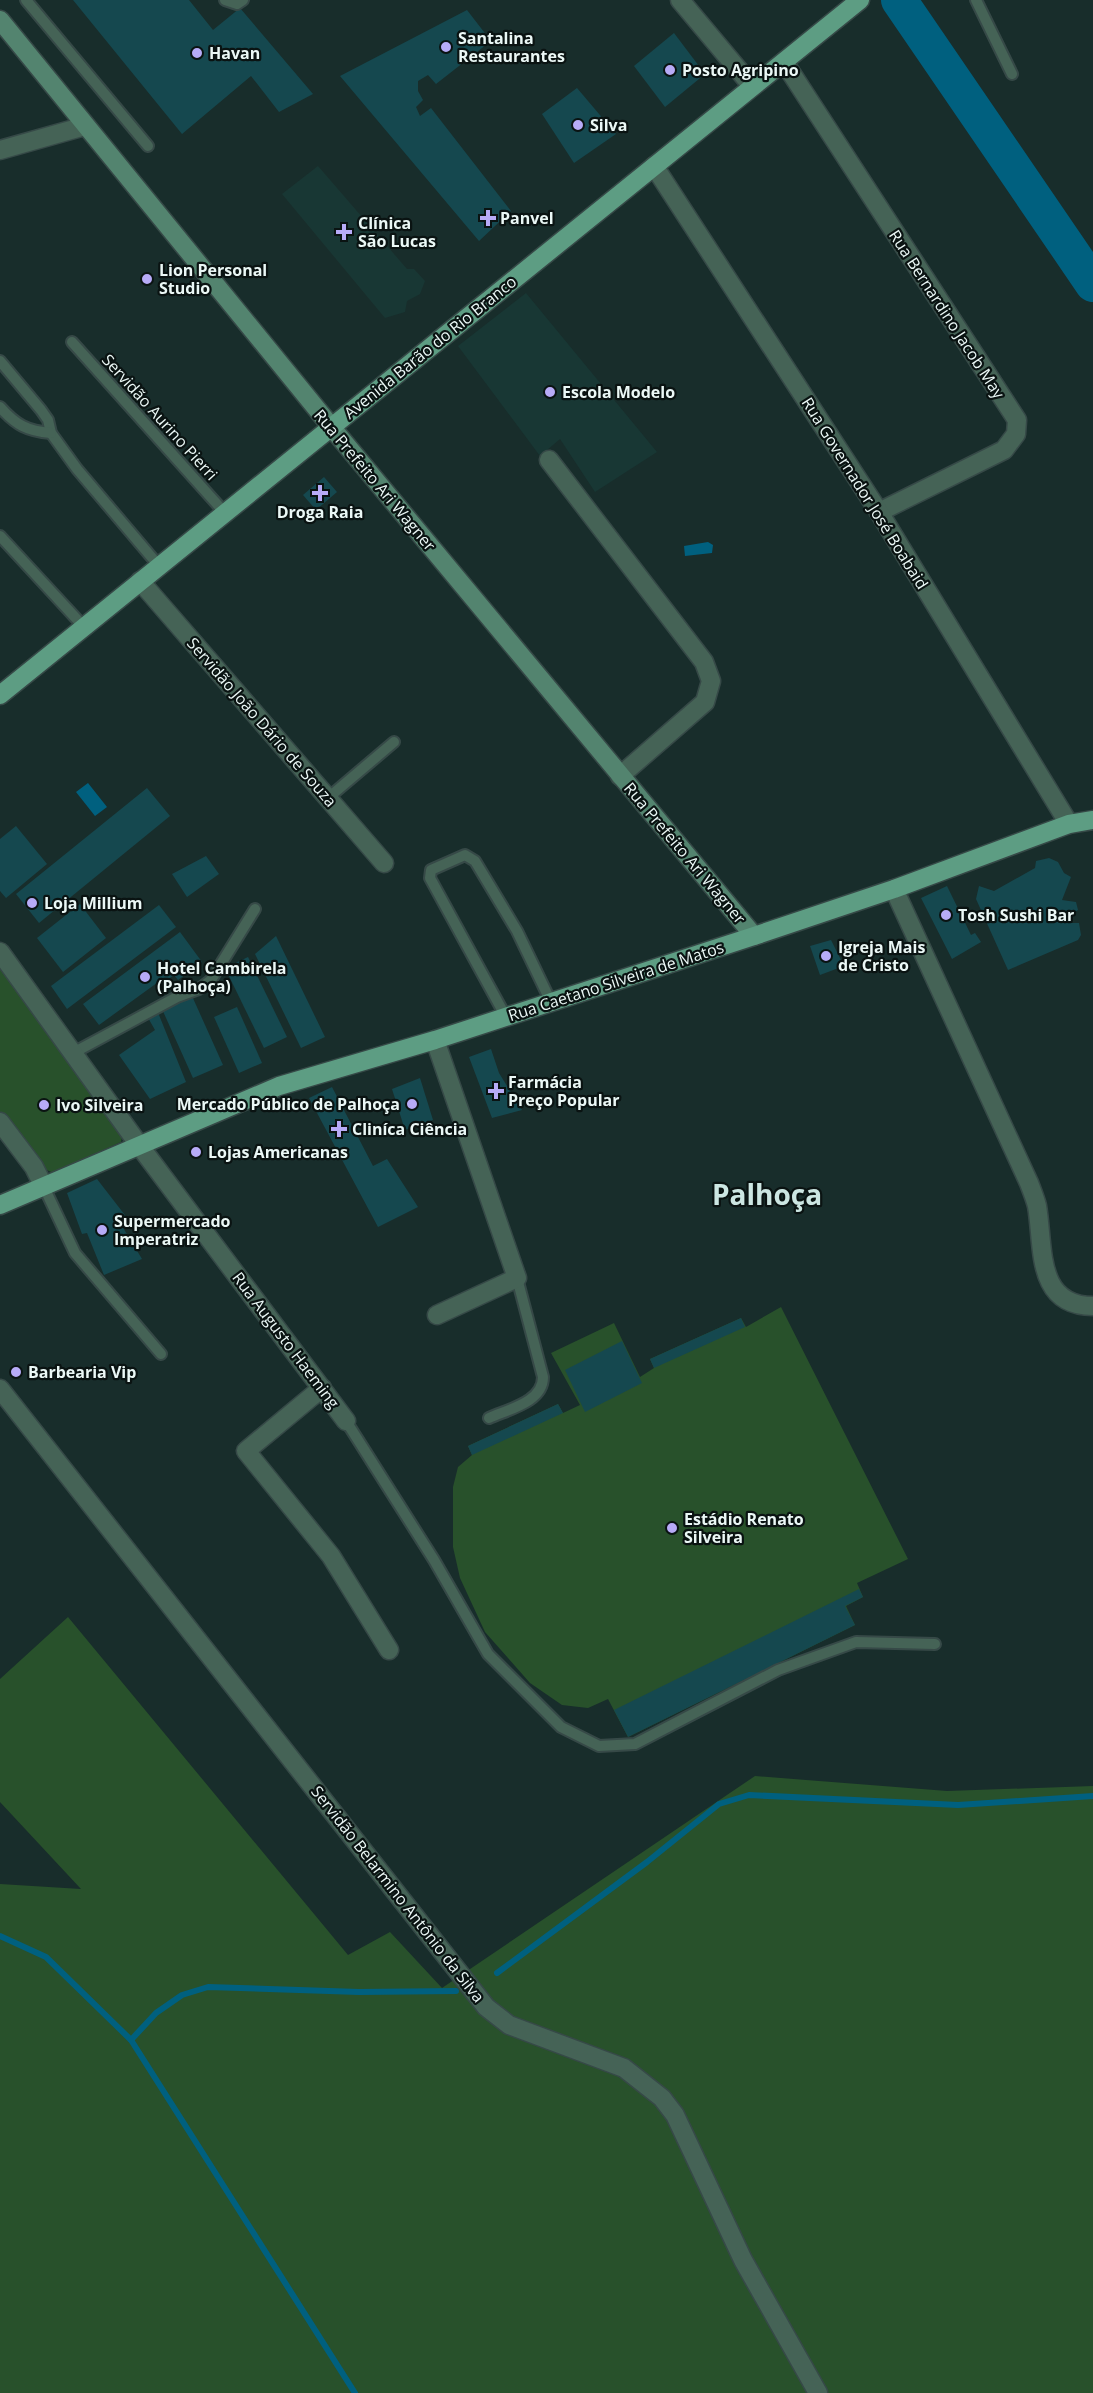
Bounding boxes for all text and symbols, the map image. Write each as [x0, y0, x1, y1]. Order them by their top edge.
place label: Santalina Restaurantes [458, 27, 565, 67]
marker: Santalina Restaurantes [439, 40, 453, 54]
place label: Havan [209, 42, 260, 64]
marker: Havan [190, 46, 204, 60]
place label: Posto Agripino [682, 59, 799, 81]
marker: Posto Agripino [663, 63, 677, 77]
place label: Silva [590, 114, 627, 136]
marker: Silva [571, 118, 585, 132]
place label: Panvel [500, 207, 554, 229]
marker: Panvel [481, 211, 495, 225]
place label: Clínica São Lucas [358, 212, 436, 252]
marker: Clínica São Lucas [335, 223, 353, 241]
street label: Rua Bernardino Jacob May [884, 225, 1010, 403]
place label: Lion Personal Studio [159, 259, 267, 299]
street label: Avenida Barão do Rio Branco [339, 270, 521, 424]
marker: Lion Personal Studio [140, 272, 154, 286]
street label: Servidão Aurino Pierri [97, 349, 223, 485]
place label: Escola Modelo [562, 381, 675, 403]
marker: Escola Modelo [543, 385, 557, 399]
street label: Rua Governador José Boabaid [797, 393, 933, 593]
street label: Rua Prefeito Ari Wagner [309, 405, 441, 556]
marker: Droga Raia [313, 486, 327, 500]
place label: Droga Raia [277, 501, 363, 523]
street label: Servidão João Dário de Souza [182, 633, 342, 811]
street label: Rua Prefeito Ari Wagner [619, 778, 751, 929]
place label: Loja Millium [44, 892, 143, 914]
marker: Loja Millium [25, 896, 39, 910]
place label: Tosh Sushi Bar [958, 904, 1074, 926]
marker: Tosh Sushi Bar [939, 908, 953, 922]
street label: Rua Caetano Silveira de Matos [505, 936, 727, 1026]
place label: Igreja Mais de Cristo [838, 936, 925, 976]
marker: Igreja Mais de Cristo [819, 949, 833, 963]
place label: Hotel Cambirela (Palhoça) [157, 957, 286, 997]
marker: Hotel Cambirela (Palhoça) [138, 970, 152, 984]
place label: Farmácia Preço Popular [508, 1071, 619, 1111]
marker: Farmácia Preço Popular [489, 1084, 503, 1098]
place label: Mercado Público de Palhoça [177, 1093, 400, 1115]
place label: Ivo Silveira [56, 1094, 143, 1116]
marker: Mercado Público de Palhoça [405, 1097, 419, 1111]
marker: Ivo Silveira [37, 1098, 51, 1112]
place label: Cliníca Ciência [352, 1118, 467, 1140]
marker: Cliníca Ciência [330, 1120, 348, 1138]
place label: Lojas Americanas [208, 1141, 348, 1163]
marker: Lojas Americanas [189, 1145, 203, 1159]
district label: Palhoça [712, 1175, 822, 1213]
place label: Supermercado Imperatriz [114, 1210, 231, 1250]
marker: Supermercado Imperatriz [95, 1223, 109, 1237]
street label: Rua Augusto Haeming [227, 1267, 345, 1413]
place label: Barbearia Vip [28, 1361, 136, 1383]
marker: Barbearia Vip [9, 1365, 23, 1379]
place label: Estádio Renato Silveira [684, 1508, 804, 1548]
marker: Estádio Renato Silveira [665, 1521, 679, 1535]
street label: Servidão Belarmino Antônio da Silva [306, 1781, 490, 2007]

